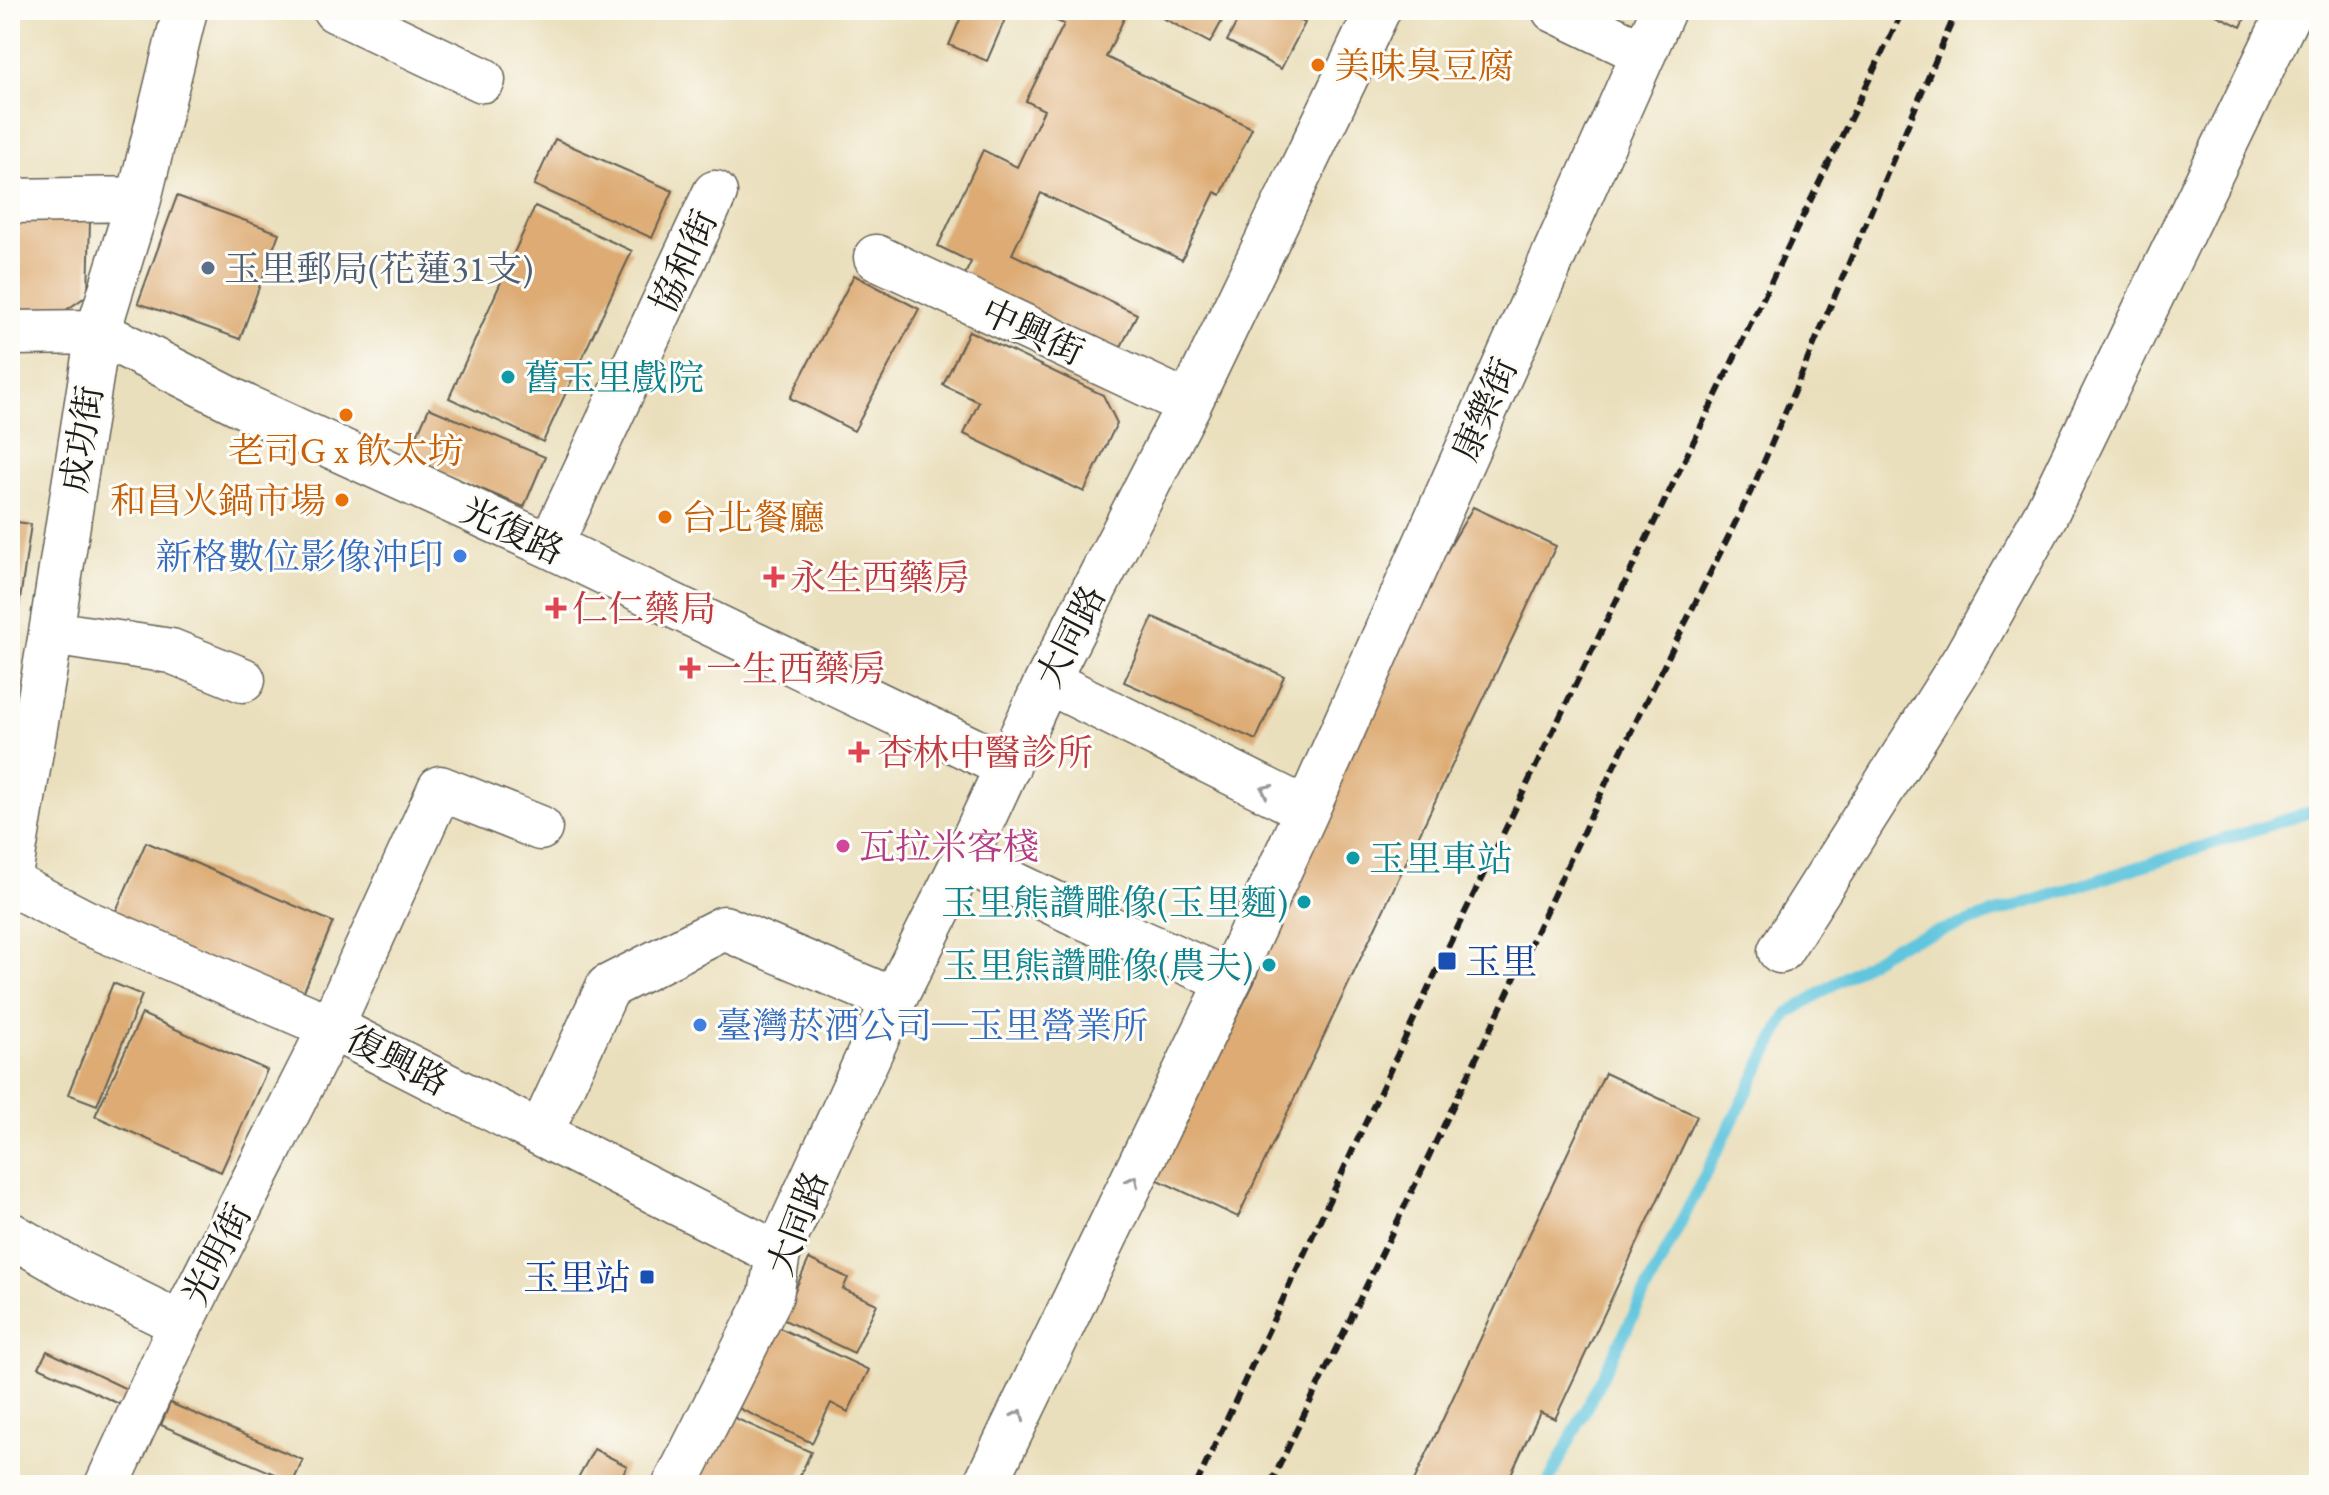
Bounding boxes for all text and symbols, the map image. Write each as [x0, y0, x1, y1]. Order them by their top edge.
place label: 美味臭豆腐 [1334, 42, 1514, 89]
marker: 美味臭豆腐 [1309, 56, 1327, 74]
street label: 協和街 [639, 202, 728, 320]
place label: 玉里郵局(花蓮31支) [224, 245, 533, 292]
marker: 玉里郵局(花蓮31支) [199, 259, 217, 277]
street label: 中興街 [974, 287, 1092, 376]
street label: 康樂街 [1441, 350, 1528, 468]
place label: 舊玉里戲院 [524, 354, 704, 401]
marker: 舊玉里戲院 [499, 368, 517, 386]
street label: 成功街 [50, 382, 113, 496]
marker: 老司G x 飲太坊 [337, 406, 355, 424]
place label: 老司G x 飲太坊 [228, 427, 464, 474]
place label: 和昌火鍋市場 [110, 477, 326, 524]
street label: 光復路 [454, 486, 572, 575]
marker: 和昌火鍋市場 [333, 491, 351, 509]
place label: 台北餐廳 [681, 494, 825, 541]
marker: 台北餐廳 [656, 508, 674, 526]
place label: 新格數位影像沖印 [156, 533, 444, 580]
marker: 新格數位影像沖印 [451, 547, 469, 565]
place label: 永生西藥房 [790, 554, 970, 601]
marker: 永生西藥房 [765, 568, 783, 586]
street label: 大同路 [1025, 577, 1116, 695]
place label: 仁仁藥局 [572, 585, 716, 632]
marker: 仁仁藥局 [547, 599, 565, 617]
place label: 一生西藥房 [706, 645, 886, 692]
marker: 一生西藥房 [681, 659, 699, 677]
place label: 杏林中醫診所 [877, 729, 1093, 776]
marker: 杏林中醫診所 [848, 741, 870, 763]
one-way arrow [1259, 784, 1274, 800]
place label: 瓦拉米客棧 [859, 823, 1039, 870]
place label: 玉里車站 [1369, 835, 1513, 882]
marker: 瓦拉米客棧 [834, 837, 852, 855]
marker: 玉里車站 [1344, 849, 1362, 867]
place label: 玉里熊讚雕像(玉里麵) [941, 879, 1288, 926]
marker: 玉里熊讚雕像(玉里麵) [1295, 893, 1313, 911]
place label: 玉里 [1465, 938, 1537, 985]
place label: 玉里熊讚雕像(農夫) [942, 942, 1253, 989]
marker: 玉里 [1436, 950, 1458, 972]
marker: 玉里熊讚雕像(農夫) [1260, 956, 1278, 974]
place label: 臺灣菸酒公司─玉里營業所 [716, 1002, 1148, 1049]
street label: 復興路 [339, 1015, 457, 1106]
marker: 臺灣菸酒公司─玉里營業所 [691, 1016, 709, 1034]
street label: 大同路 [756, 1164, 839, 1282]
one-way arrow [1123, 1175, 1139, 1189]
street label: 光明街 [171, 1195, 262, 1313]
place label: 玉里站 [523, 1254, 631, 1301]
marker: 玉里站 [638, 1268, 656, 1286]
one-way arrow [1009, 1408, 1025, 1423]

